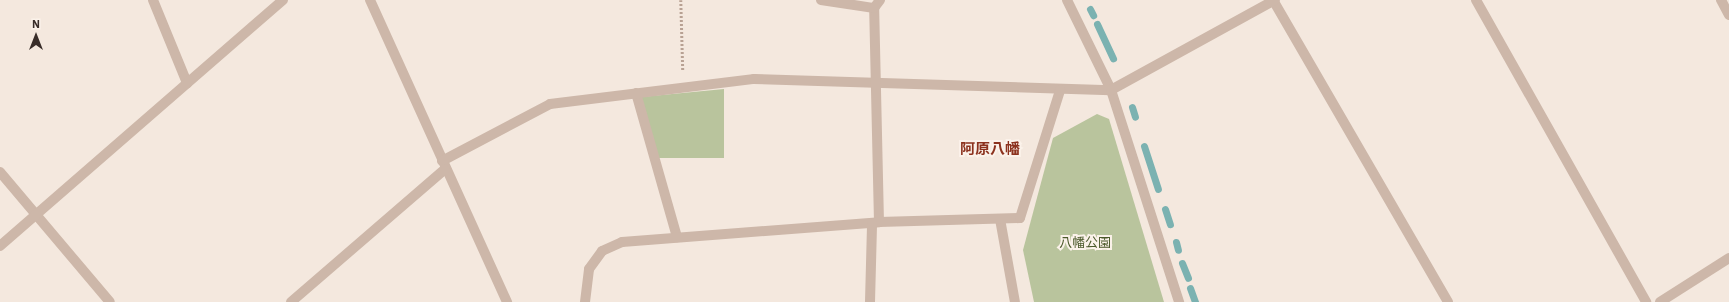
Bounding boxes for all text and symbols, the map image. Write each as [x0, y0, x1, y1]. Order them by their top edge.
north arrow [16, 16, 56, 56]
text: N [32, 17, 40, 31]
district label: 阿原八幡 [960, 140, 1020, 158]
park label: 八幡公園 [1059, 235, 1111, 251]

